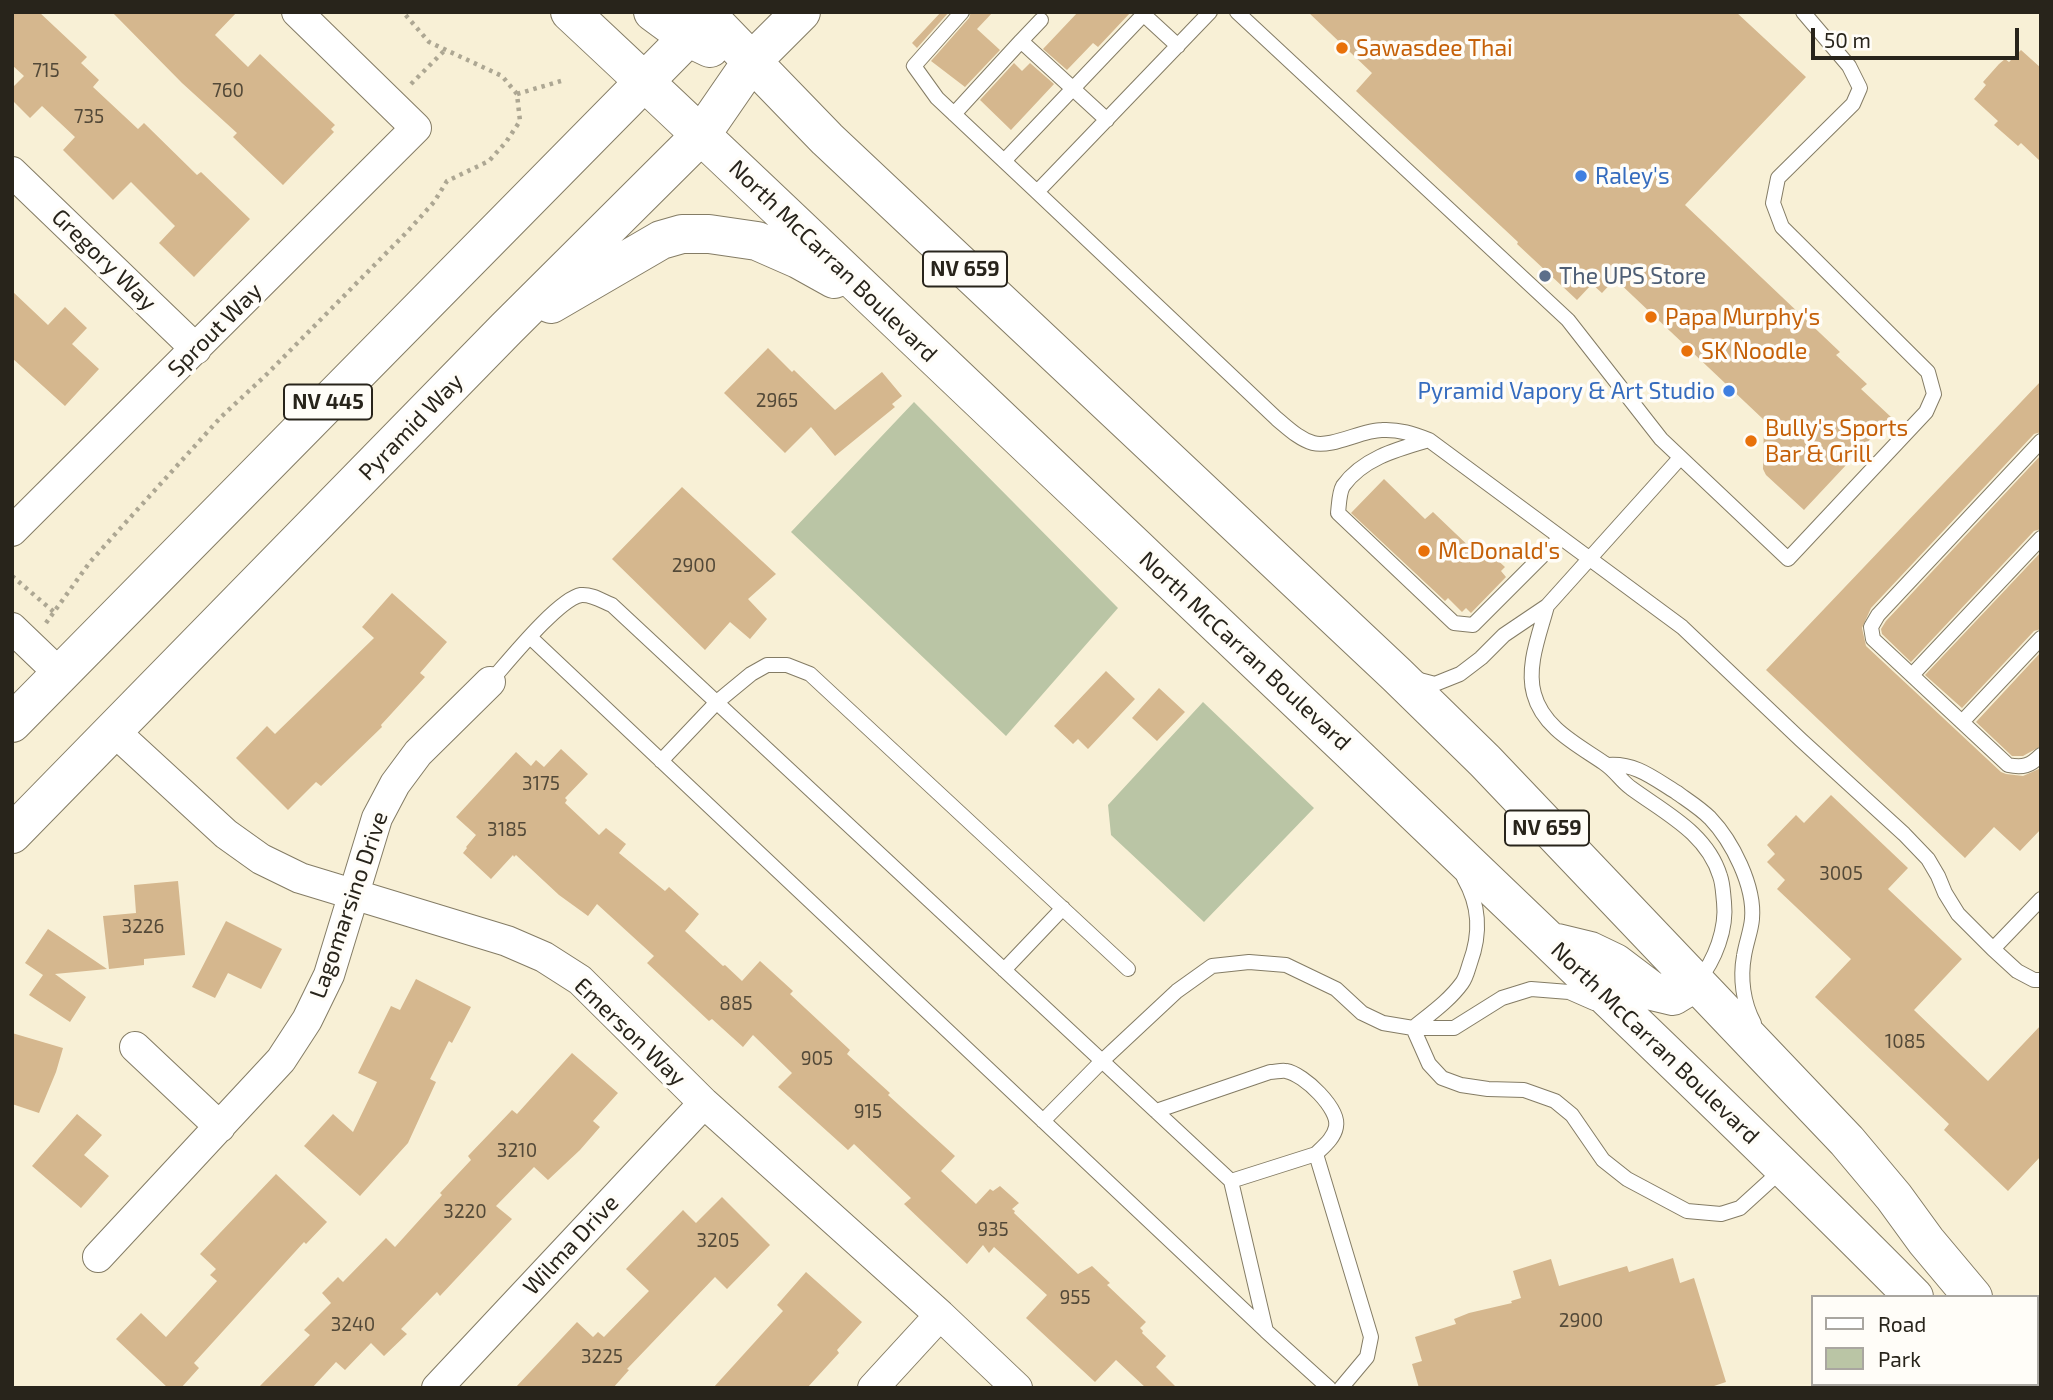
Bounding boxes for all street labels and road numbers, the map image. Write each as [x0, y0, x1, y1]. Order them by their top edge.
street label: North McCarran Boulevard [723, 154, 943, 368]
street label: Gregory Way [46, 203, 162, 317]
road number: NV 659 [923, 252, 1007, 286]
street label: Sprout Way [162, 277, 268, 383]
street label: Pyramid Way [353, 368, 469, 486]
road number: NV 445 [284, 384, 372, 420]
street label: North McCarran Boulevard [1134, 546, 1356, 756]
street label: Lagomarsino Drive [304, 808, 394, 1002]
road number: NV 659 [1505, 810, 1589, 846]
street label: North McCarran Boulevard [1545, 936, 1765, 1150]
street label: Emerson Way [569, 972, 691, 1092]
street label: Wilma Drive [518, 1189, 624, 1301]

